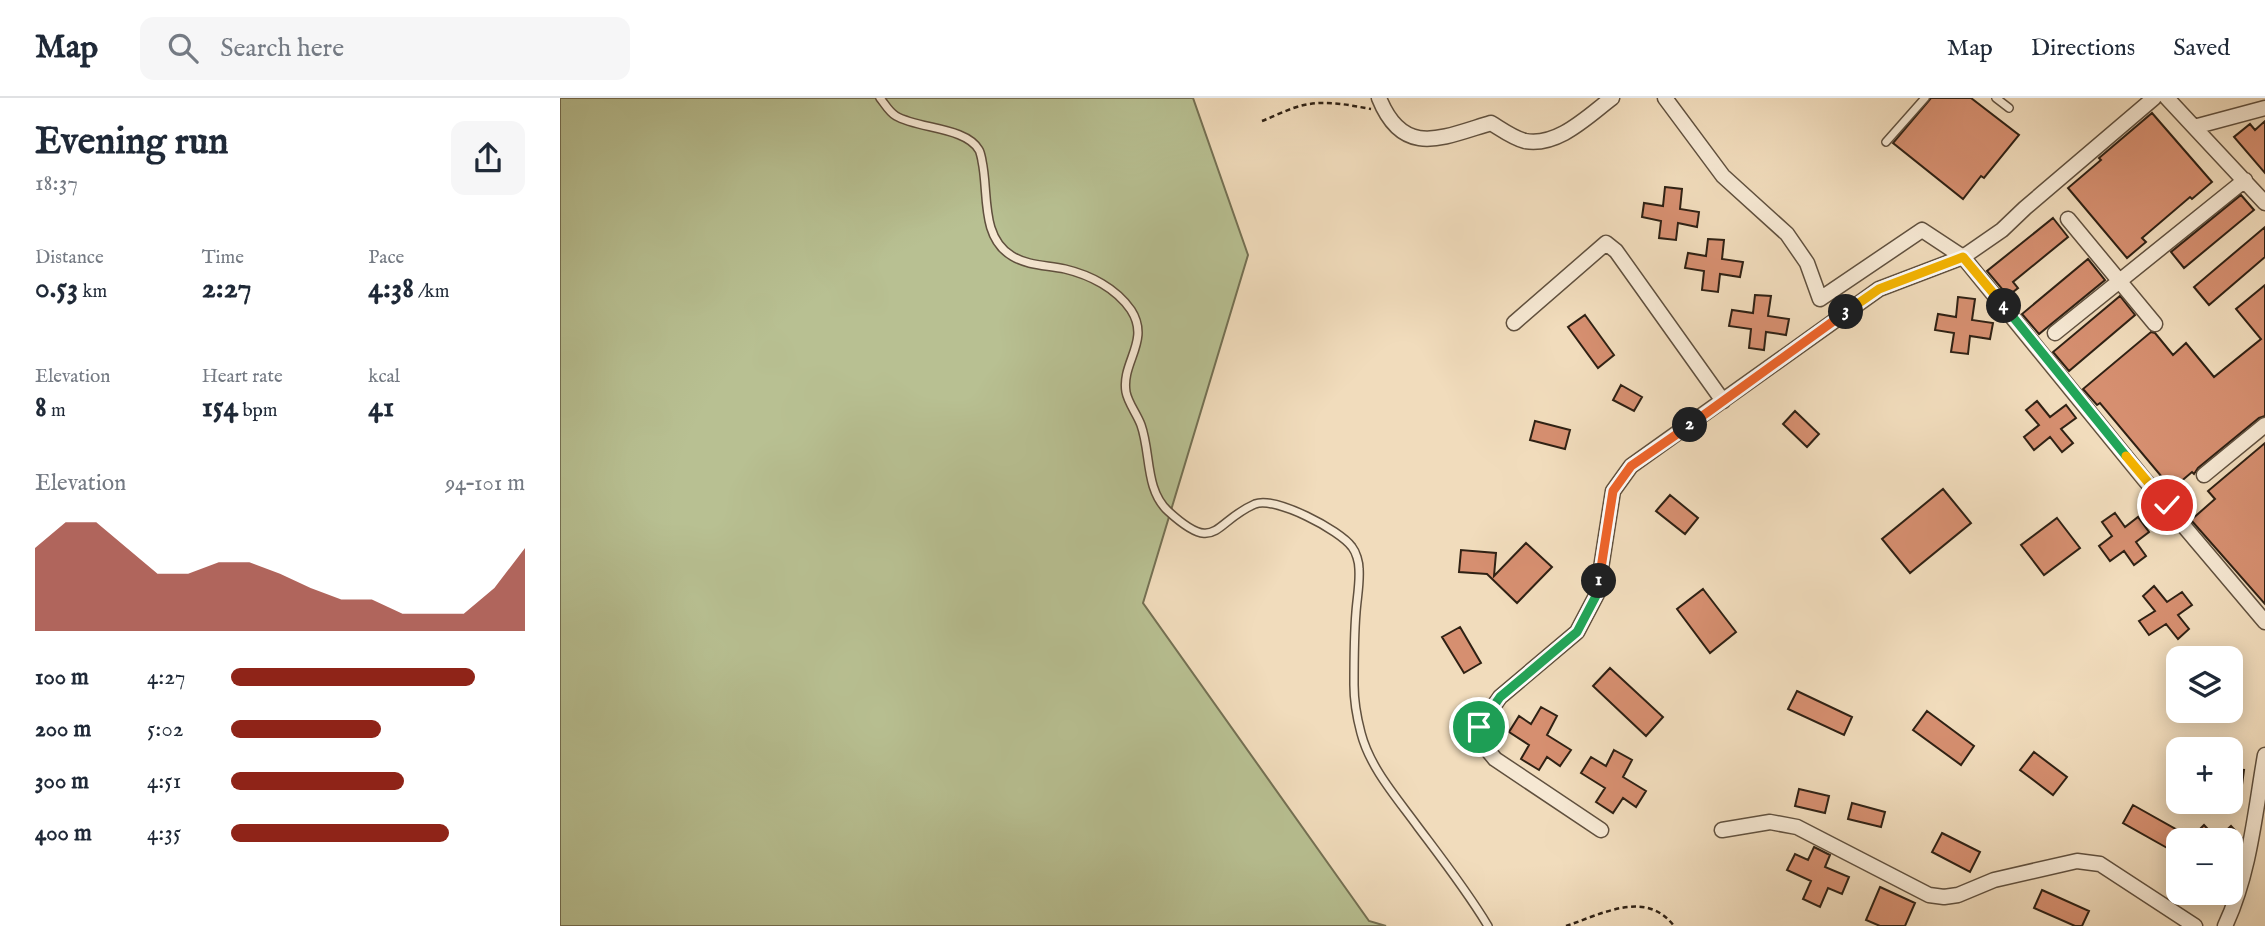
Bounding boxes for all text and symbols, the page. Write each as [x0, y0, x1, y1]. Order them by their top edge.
search box [140, 17, 630, 80]
text: Map [35, 27, 98, 69]
icon: search [164, 29, 202, 67]
text: Search here [220, 32, 344, 65]
text: Map [1947, 33, 1993, 64]
text: Directions [2031, 33, 2135, 64]
text: Saved [2173, 33, 2230, 64]
text: Evening run [35, 119, 229, 167]
button: share [451, 121, 525, 195]
text: 18:37 [35, 169, 78, 198]
text: Distance [35, 246, 104, 270]
text: Time [202, 246, 244, 270]
text: Pace [368, 246, 404, 270]
text: 0.53 [35, 270, 78, 308]
text: 2:27 [202, 270, 251, 308]
text: 4:38 [368, 270, 414, 308]
text: km [78, 280, 107, 304]
text: /km [414, 280, 449, 304]
pin: 4 [1986, 288, 2022, 324]
text: 4 [1999, 293, 2008, 317]
pin: 3 [1828, 294, 1864, 330]
text: 3 [1842, 299, 1849, 323]
text: Elevation [35, 365, 110, 389]
text: Heart rate [202, 365, 283, 389]
text: kcal [368, 365, 400, 389]
text: 8 [35, 389, 47, 427]
text: 154 [202, 389, 238, 427]
text: 41 [368, 389, 394, 427]
text: m [47, 399, 66, 423]
text: bpm [238, 399, 278, 423]
pin: 2 [1672, 408, 1708, 442]
text: 2 [1685, 412, 1694, 436]
text: Elevation [35, 469, 126, 498]
text: 94–101 m [445, 469, 525, 498]
pin [2137, 475, 2197, 535]
icon: check [2148, 486, 2186, 524]
pin: 1 [1581, 564, 1616, 598]
text: 1 [1595, 568, 1602, 592]
map controls [2166, 646, 2243, 905]
button: layers [2166, 646, 2243, 723]
text: 100 m [35, 663, 89, 692]
text: 4:27 [147, 663, 186, 692]
pin [1449, 697, 1509, 757]
icon: arrive [1460, 708, 1498, 746]
text: 200 m [35, 715, 91, 744]
text: 5:02 [147, 715, 184, 744]
button: + [2166, 737, 2243, 814]
text: 300 m [35, 767, 89, 796]
text: 4:51 [147, 767, 181, 796]
text: 400 m [35, 819, 92, 848]
text: 4:35 [147, 819, 181, 848]
button: − [2166, 828, 2243, 905]

